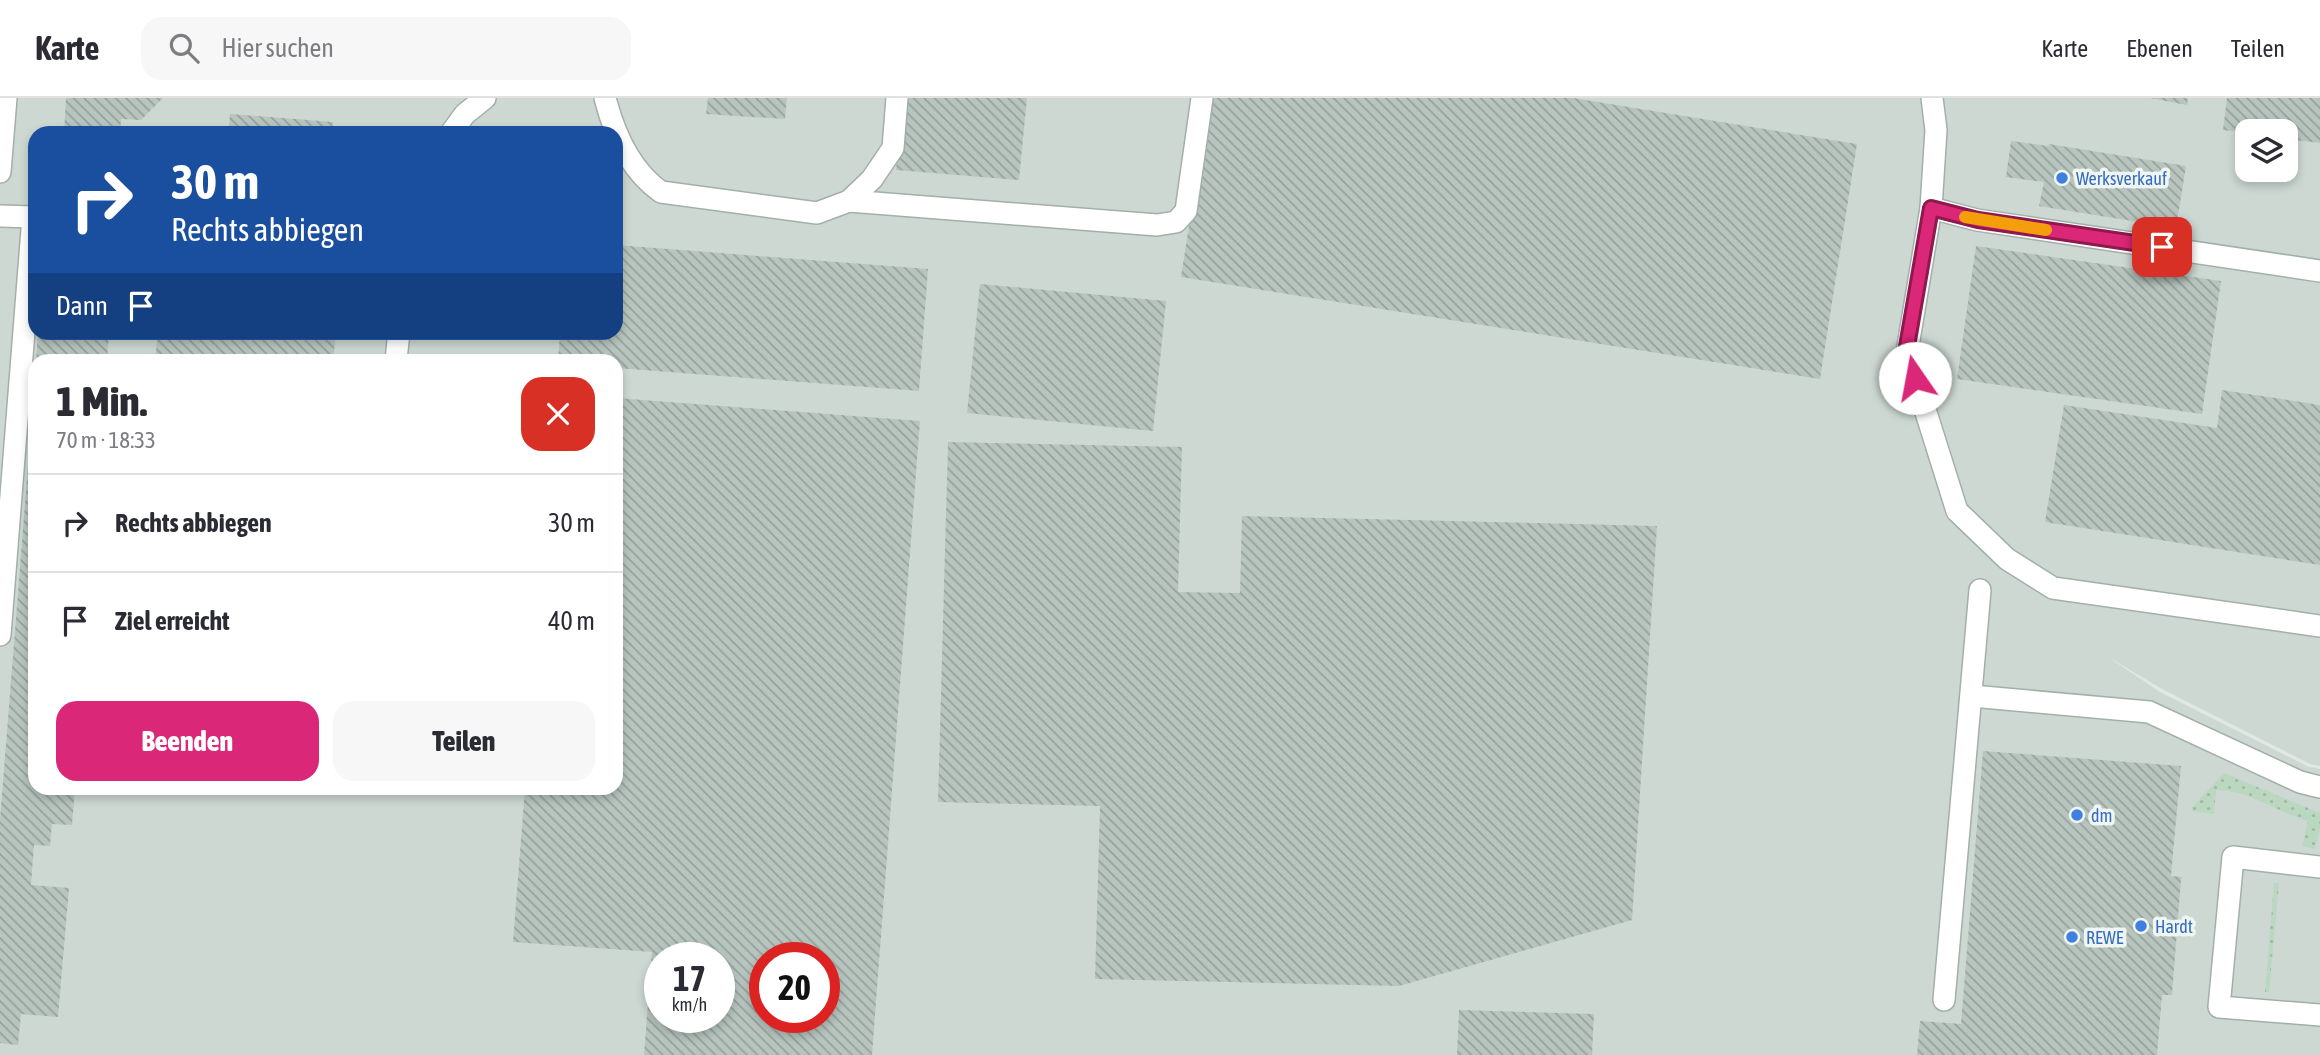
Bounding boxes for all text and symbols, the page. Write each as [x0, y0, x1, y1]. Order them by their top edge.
search box [141, 17, 631, 80]
text: Karte [35, 29, 99, 67]
icon: search [165, 29, 203, 67]
text: Hier suchen [221, 33, 334, 63]
text: Karte [2041, 35, 2088, 62]
text: Ebenen [2126, 35, 2193, 62]
text: Teilen [2231, 35, 2285, 62]
map controls [2235, 119, 2298, 182]
button: layers [2235, 119, 2298, 182]
text: 30 m [171, 153, 259, 209]
icon: right [56, 154, 147, 245]
place label: Werksverkauf [2076, 168, 2167, 189]
marker: Werksverkauf [2054, 170, 2070, 186]
text: Rechts abbiegen [171, 211, 364, 248]
pin [2132, 217, 2192, 277]
icon: arrive [2143, 228, 2181, 266]
icon: arrive [122, 287, 160, 325]
text: Dann [56, 291, 108, 321]
position arrow [1878, 341, 1952, 415]
text: 1 Min. [56, 377, 147, 425]
button: close [521, 377, 595, 451]
text: 70 m · 18:33 [56, 427, 156, 453]
icon: right [56, 504, 94, 542]
text: Rechts abbiegen [115, 508, 272, 538]
text: 30 m [548, 508, 595, 538]
icon: arrive [56, 602, 94, 640]
text: Ziel erreicht [115, 606, 230, 636]
text: 40 m [548, 606, 595, 636]
button: Beenden [56, 701, 319, 781]
button: Teilen [333, 701, 595, 781]
place label: dm [2091, 805, 2113, 826]
marker: dm [2069, 807, 2085, 823]
place label: Hardt [2155, 916, 2193, 937]
marker: Hardt [2133, 918, 2149, 934]
place label: REWE [2086, 927, 2124, 948]
marker: REWE [2064, 929, 2080, 945]
speed limit sign: 20 [749, 942, 840, 1033]
text: 17 [673, 958, 706, 998]
text: km/h [672, 994, 707, 1015]

